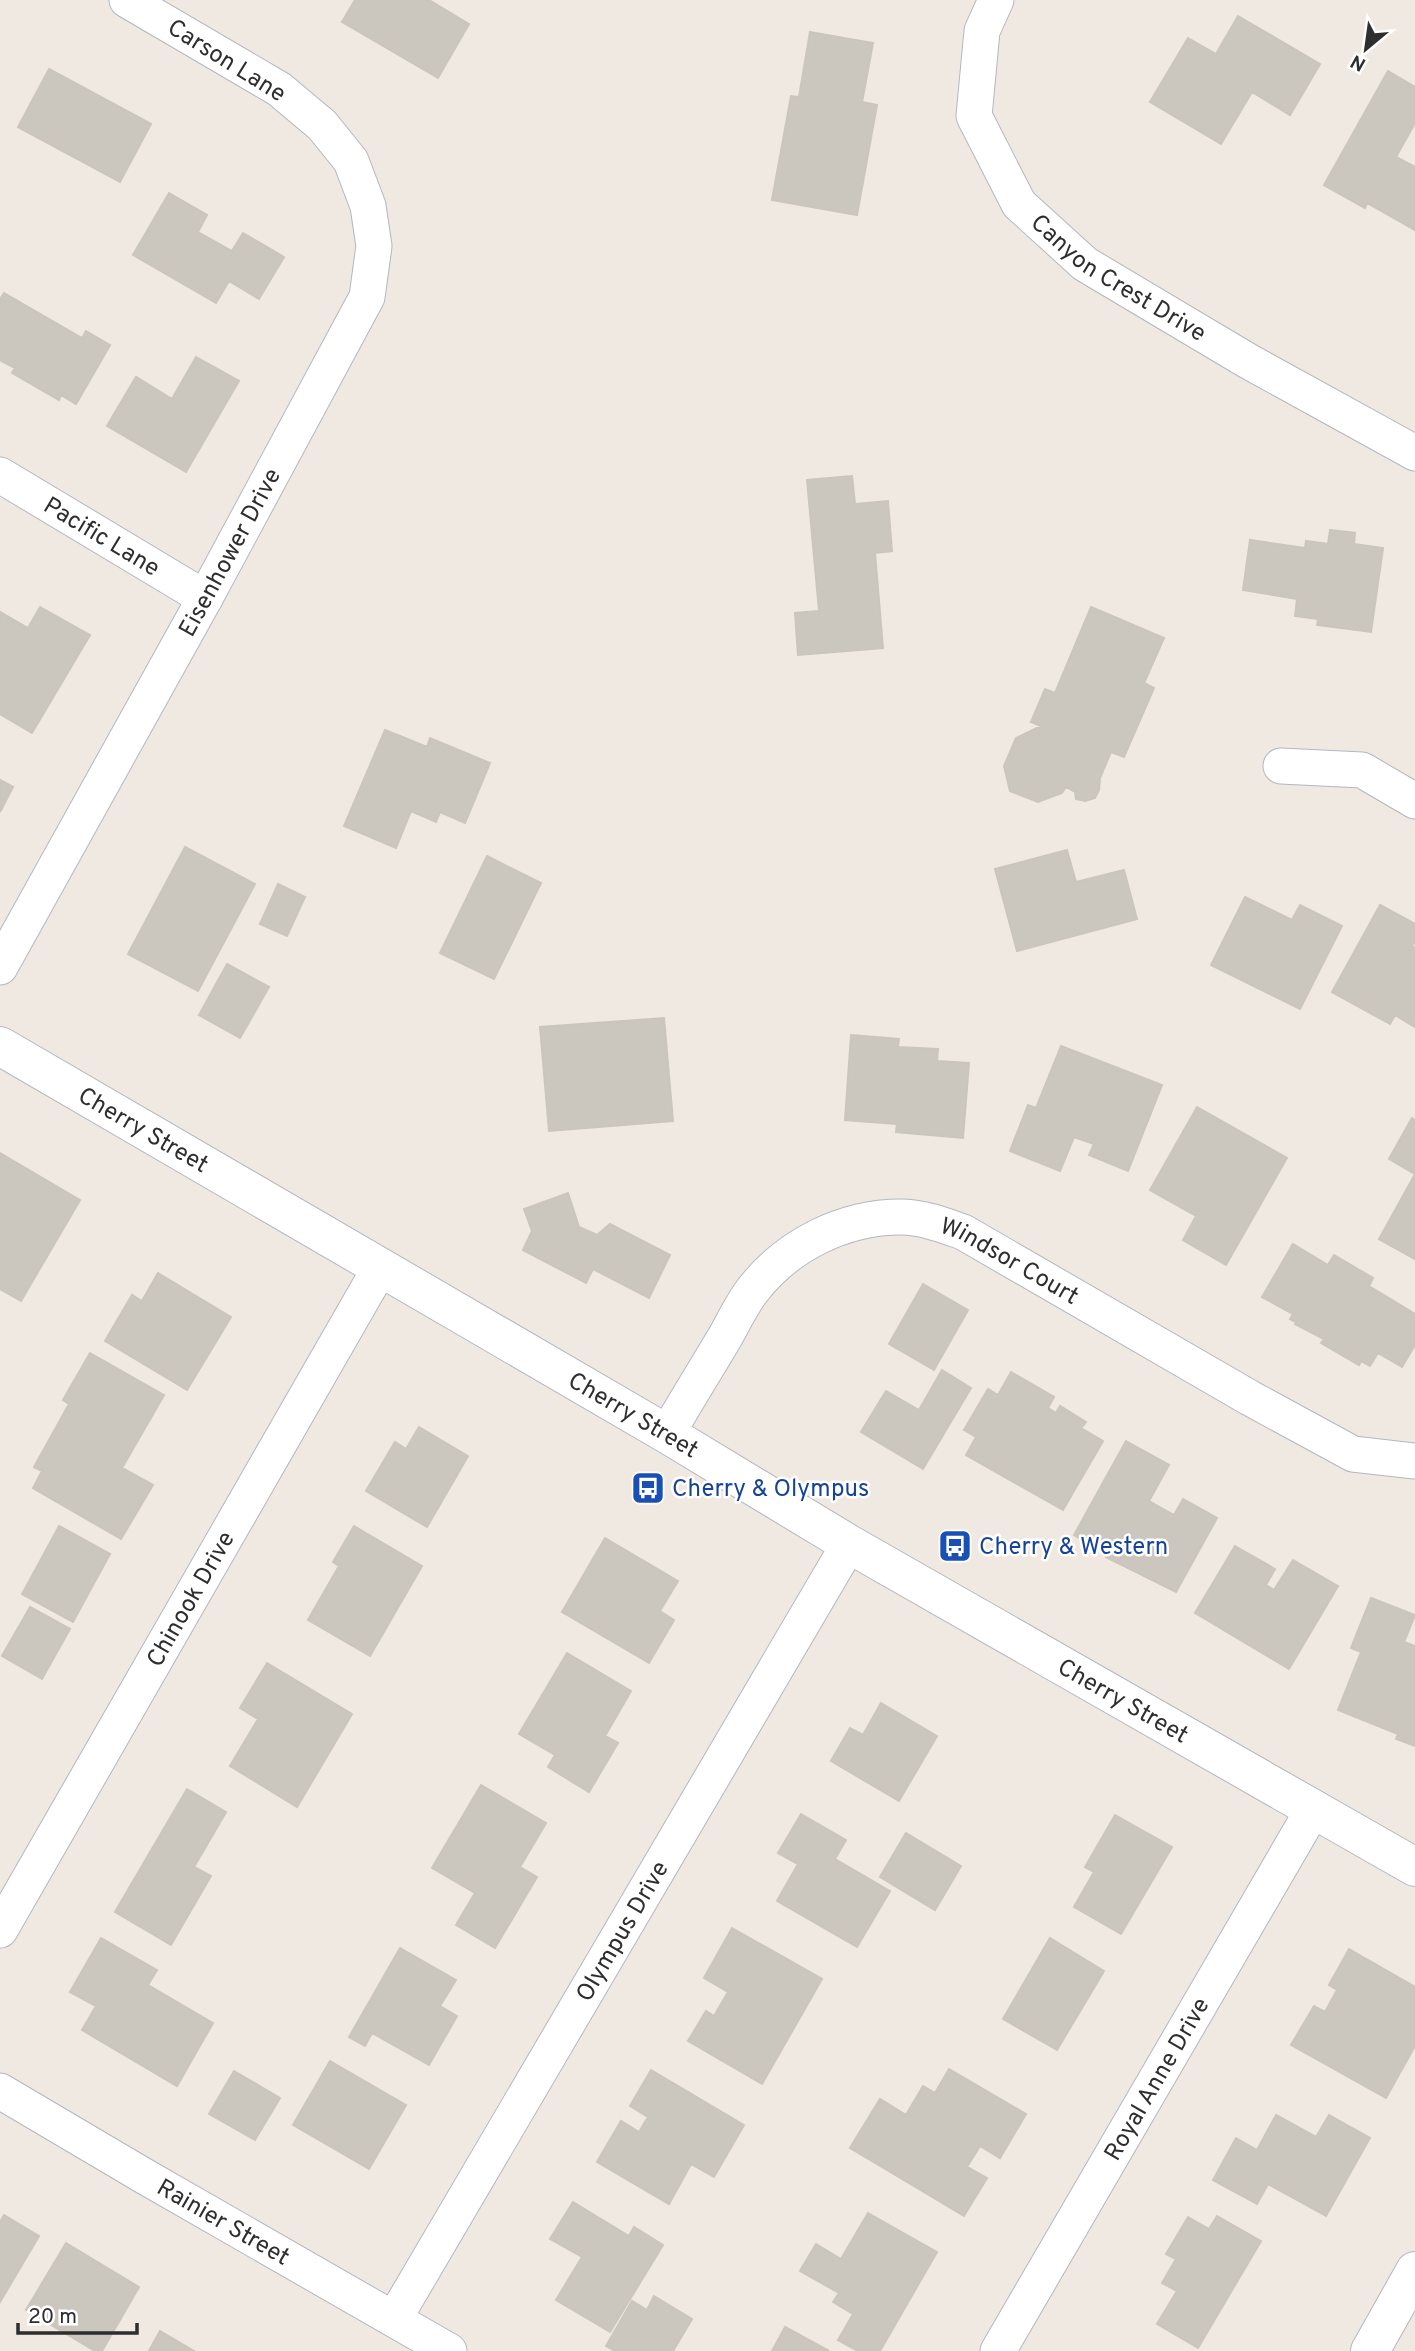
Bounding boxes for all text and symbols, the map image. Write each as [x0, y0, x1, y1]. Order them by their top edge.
street label: Carson Lane [161, 13, 291, 110]
north arrow [1331, 14, 1401, 84]
text: N [1347, 48, 1371, 76]
street label: Canyon Crest Drive [1023, 209, 1211, 350]
street label: Eisenhower Drive [173, 464, 289, 643]
street label: Pacific Lane [37, 491, 165, 584]
street label: Cherry Street [72, 1082, 213, 1181]
street label: Windsor Court [936, 1212, 1083, 1313]
street label: Cherry Street [562, 1367, 703, 1466]
bus stop icon: Cherry & Olympus [629, 1469, 667, 1507]
place label: Cherry & Olympus [672, 1475, 869, 1505]
street label: Chinook Drive [141, 1527, 243, 1673]
bus stop icon: Cherry & Western [936, 1527, 974, 1565]
place label: Cherry & Western [979, 1533, 1168, 1563]
street label: Cherry Street [1051, 1653, 1193, 1751]
street label: Olympus Drive [571, 1856, 677, 2008]
street label: Royal Anne Drive [1099, 1993, 1217, 2167]
street label: Rainier Street [151, 2173, 294, 2273]
scale bar [18, 2292, 136, 2336]
text: 20 m [28, 2304, 77, 2331]

